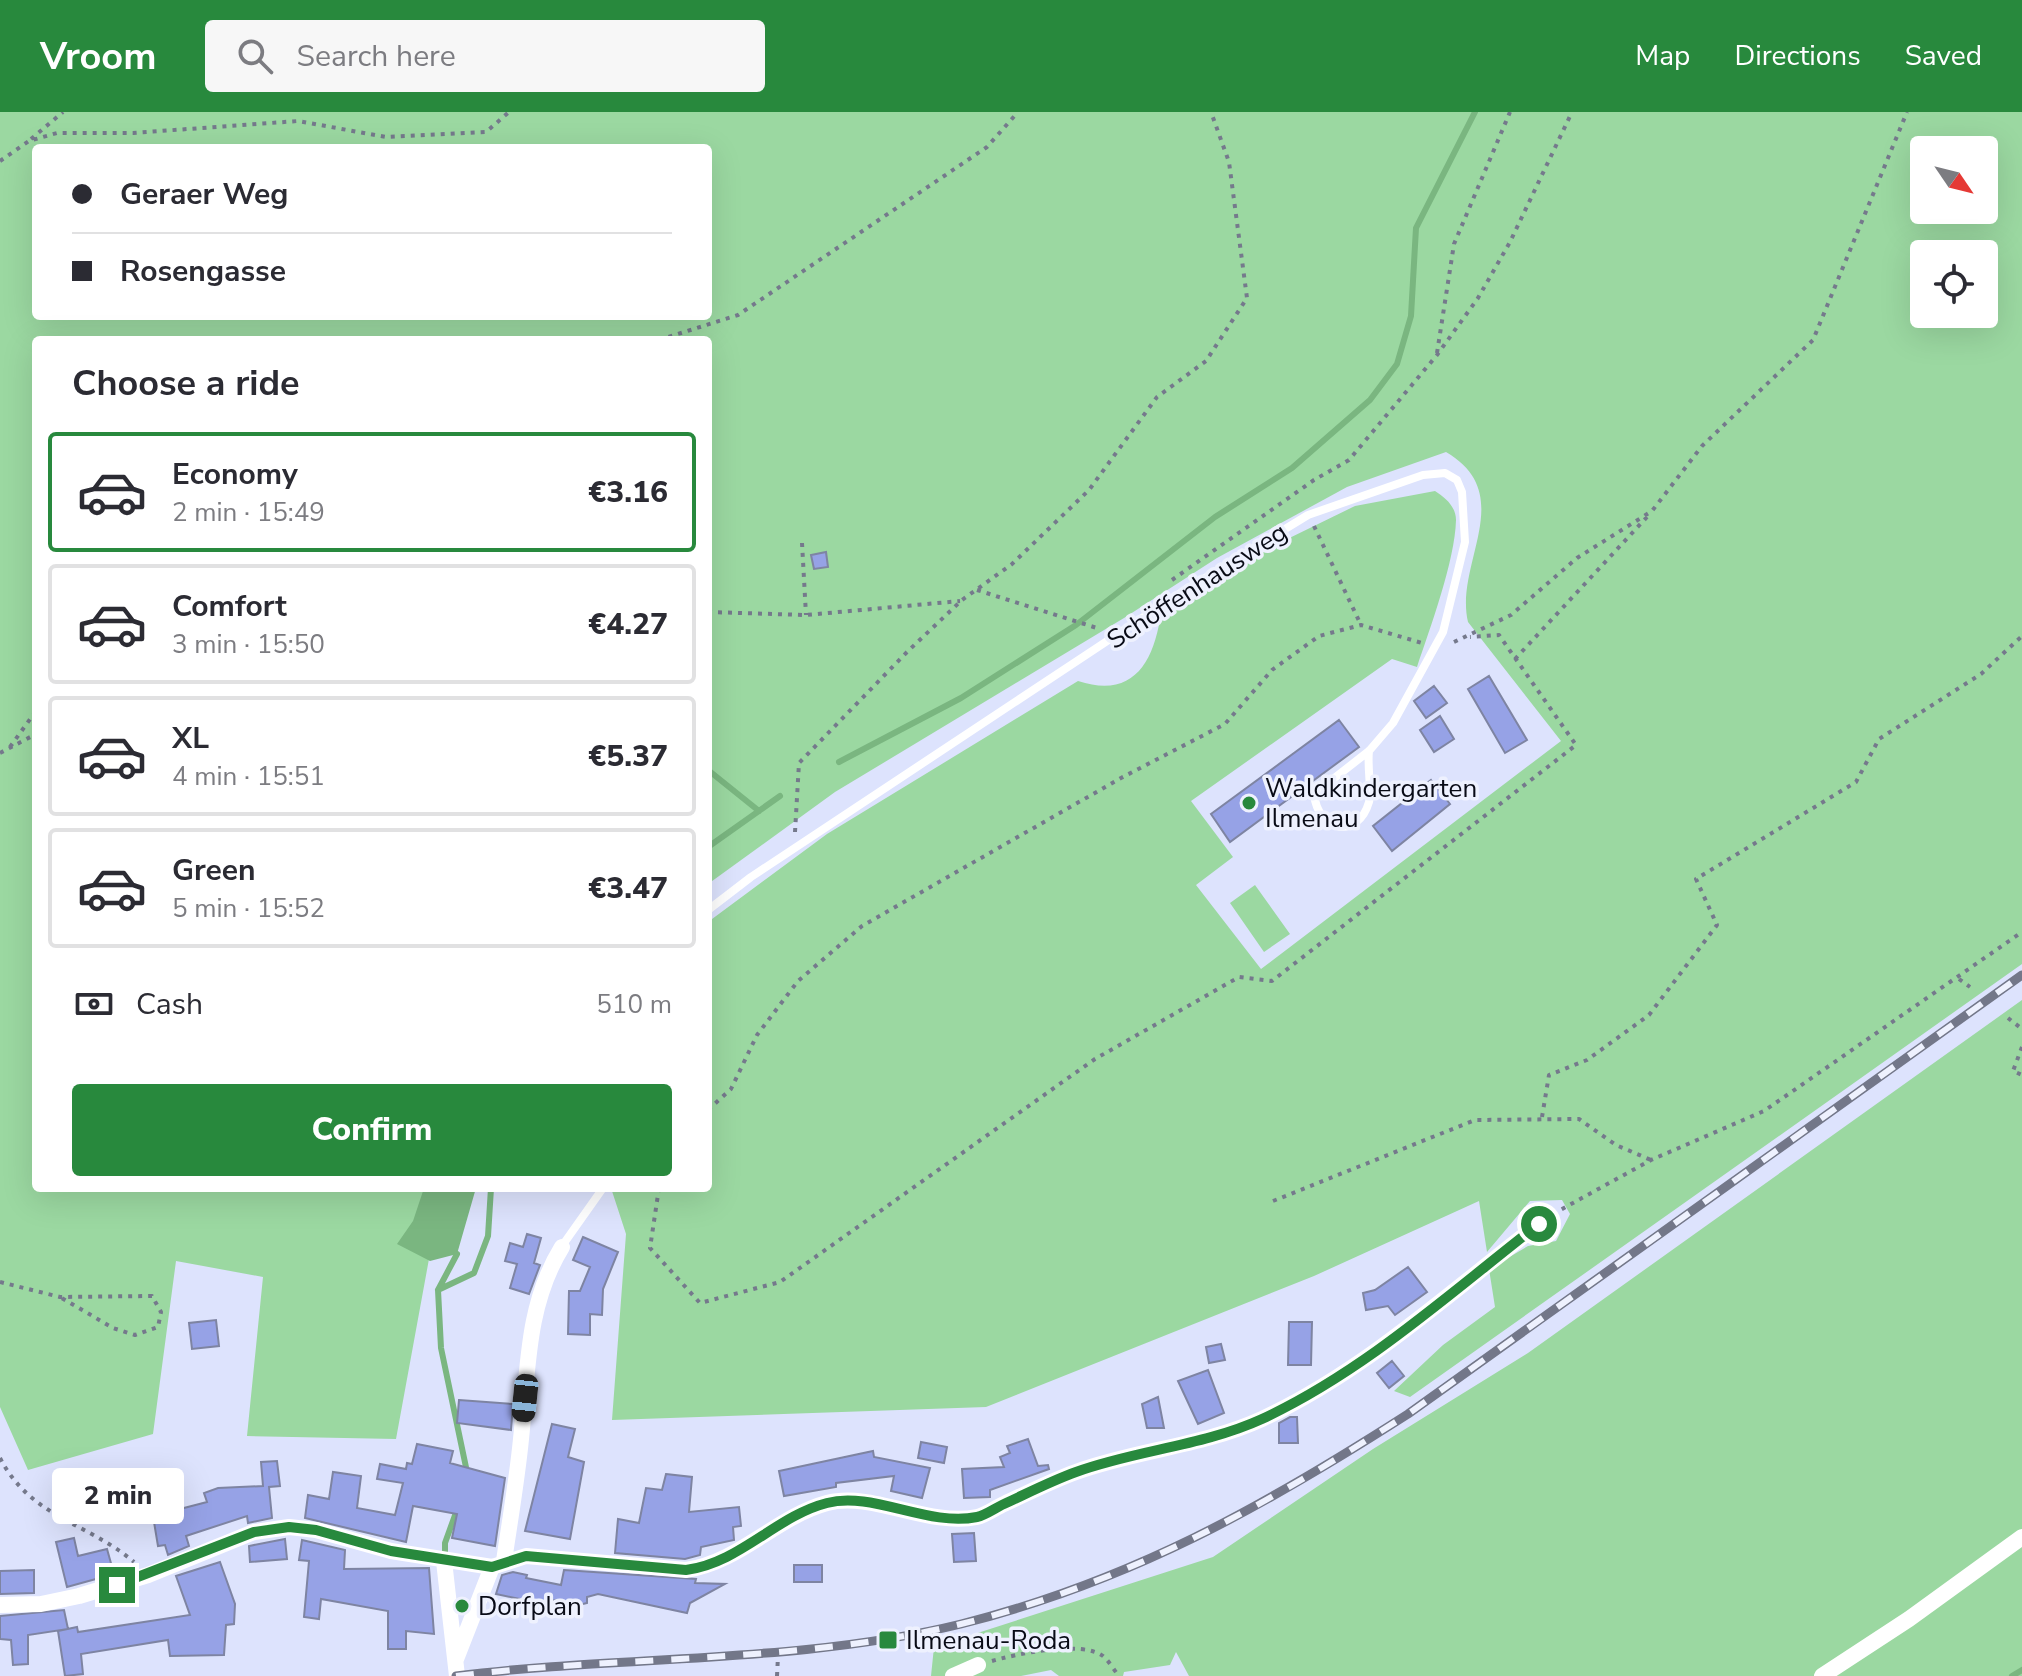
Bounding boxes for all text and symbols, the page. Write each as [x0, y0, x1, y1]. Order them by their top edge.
search box [205, 20, 765, 92]
text: Vroom [40, 31, 157, 82]
icon: search [233, 34, 277, 78]
text: Search here [297, 36, 456, 77]
text: Map [1635, 37, 1690, 75]
text: Directions [1734, 37, 1861, 75]
text: Saved [1905, 37, 1982, 75]
north arrow [1910, 136, 1998, 224]
map controls [1910, 136, 1998, 328]
text: Geraer Weg [120, 174, 288, 215]
button: locate [1910, 240, 1998, 328]
text: Rosengasse [120, 251, 286, 292]
text: Choose a ride [72, 359, 300, 408]
text: Economy [172, 454, 298, 495]
icon: car [76, 456, 148, 528]
text: €3.16 [588, 472, 668, 513]
text: 2 min · 15:49 [172, 495, 325, 530]
street label: Schöffenhausweg [1100, 515, 1294, 657]
text: Comfort [172, 586, 287, 627]
icon: car [76, 588, 148, 660]
text: €4.27 [588, 604, 668, 645]
text: 3 min · 15:50 [172, 627, 325, 662]
text: XL [172, 718, 209, 759]
icon: car [76, 720, 148, 792]
text: €5.37 [588, 736, 668, 777]
text: 4 min · 15:51 [172, 759, 325, 794]
place label: Waldkindergarten Ilmenau [1265, 771, 1477, 836]
marker: Waldkindergarten Ilmenau [1240, 794, 1258, 812]
text: Green [172, 850, 256, 891]
icon: car [76, 852, 148, 924]
text: €3.47 [588, 868, 668, 909]
text: 5 min · 15:52 [172, 891, 325, 926]
icon: cash [72, 982, 116, 1026]
text: Cash [136, 984, 203, 1025]
text: 510 m [596, 987, 672, 1022]
button: Confirm [72, 1084, 672, 1176]
route start [1521, 1206, 1557, 1242]
car [511, 1373, 539, 1423]
callout: 2 min [51, 1469, 183, 1525]
text: 2 min [84, 1478, 152, 1513]
route end [99, 1567, 135, 1603]
place label: Dorfplan [478, 1589, 582, 1624]
marker: Dorfplan [453, 1597, 471, 1615]
place label: Ilmenau-Roda [906, 1623, 1071, 1658]
marker: Ilmenau-Roda [877, 1629, 899, 1651]

